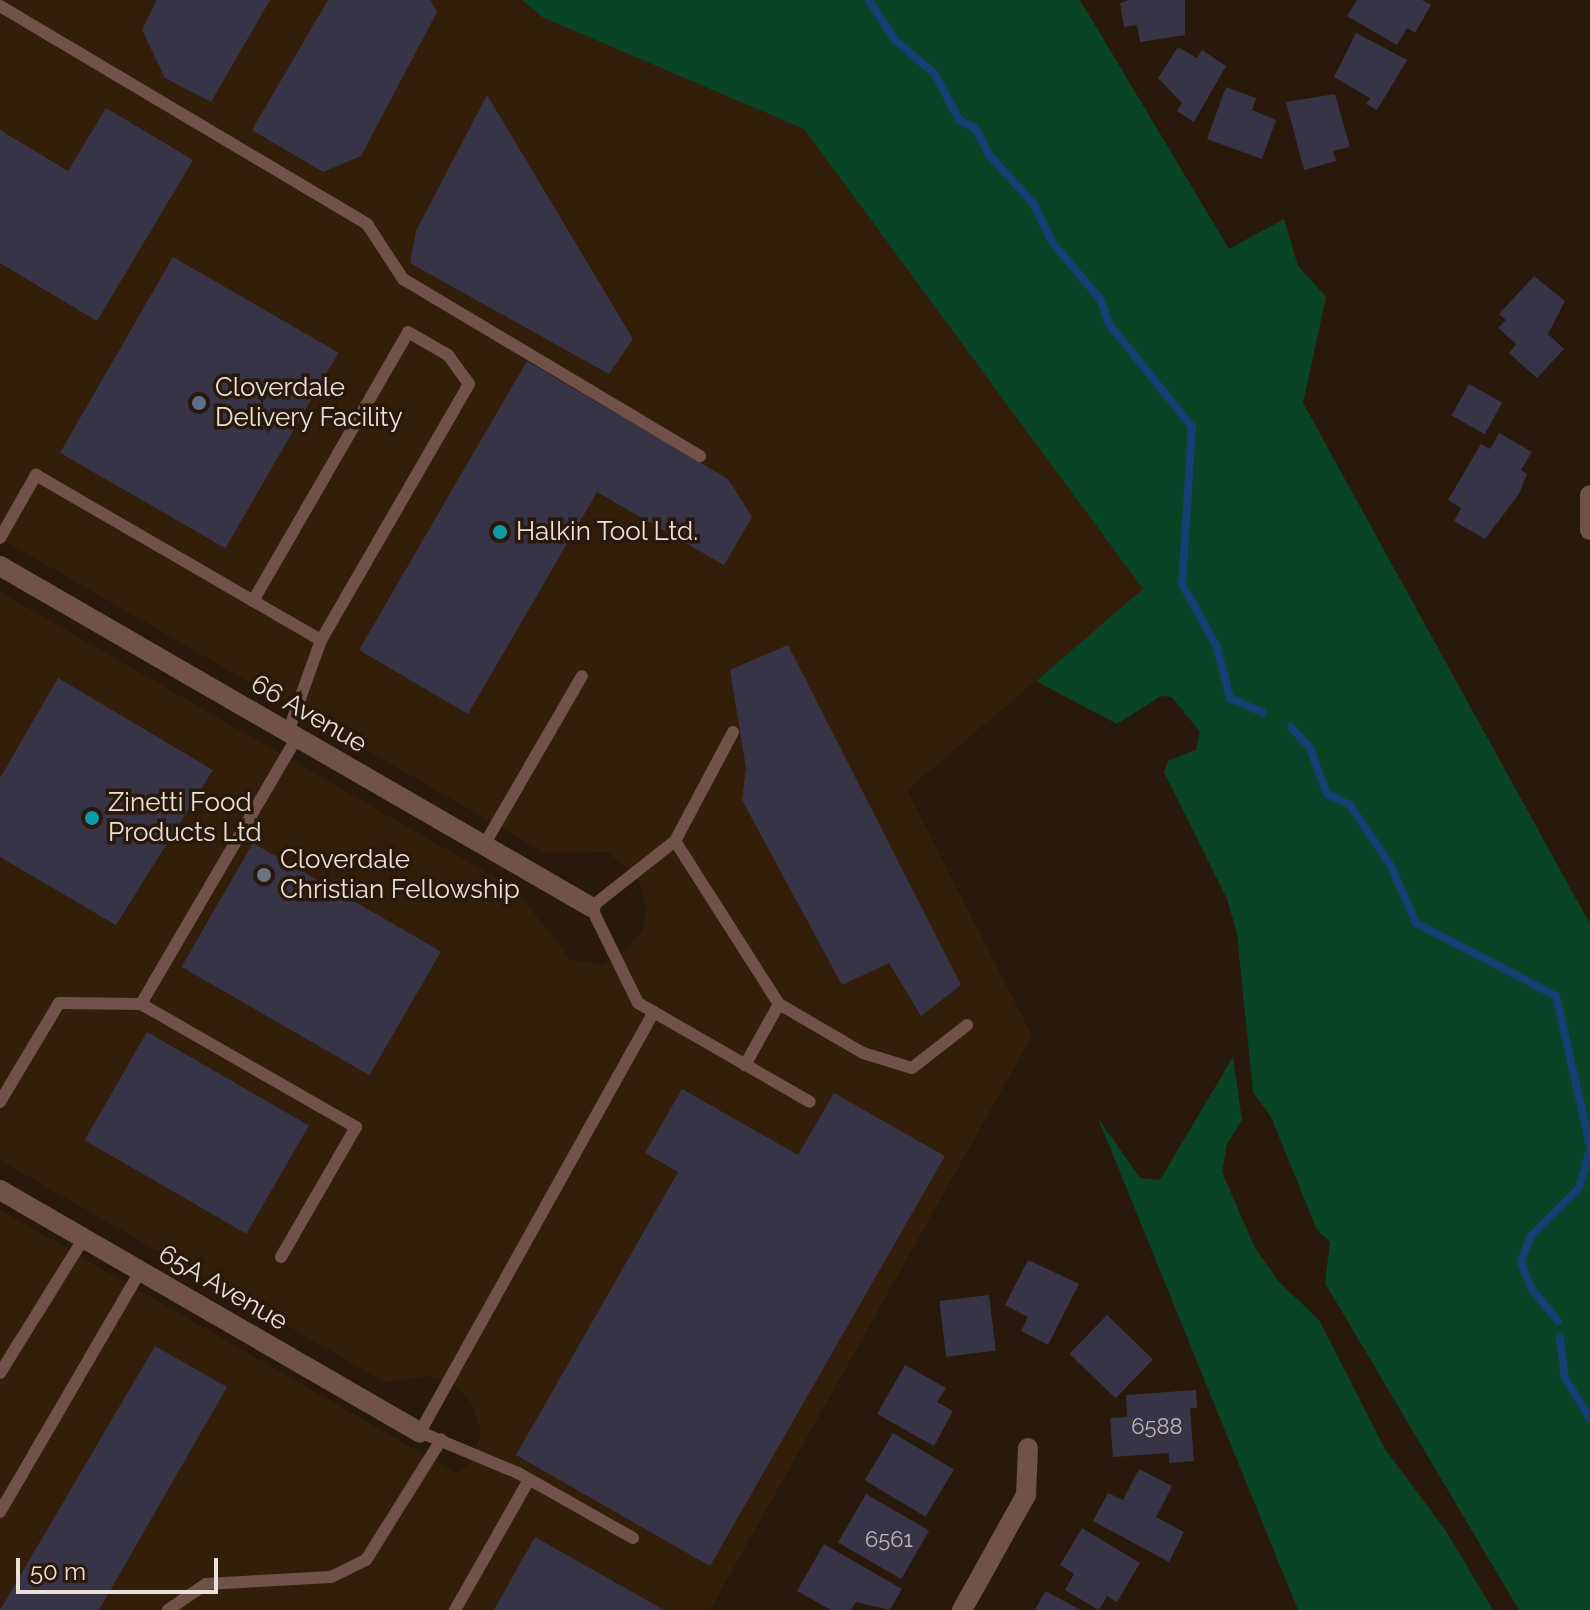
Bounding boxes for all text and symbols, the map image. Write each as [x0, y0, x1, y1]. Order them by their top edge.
place label: Cloverdale Delivery Facility [215, 372, 403, 434]
marker: Cloverdale Delivery Facility [190, 394, 208, 412]
place label: Halkin Tool Ltd. [516, 516, 700, 548]
marker: Halkin Tool Ltd. [491, 523, 509, 541]
street label: 66 Avenue [245, 668, 373, 760]
place label: Zinetti Food Products Ltd [108, 787, 262, 848]
marker: Zinetti Food Products Ltd [83, 809, 101, 827]
place label: Cloverdale Christian Fellowship [280, 844, 520, 906]
marker: Cloverdale Christian Fellowship [255, 866, 273, 884]
street label: 65A Avenue [152, 1238, 294, 1338]
house number: 6588 [1131, 1414, 1183, 1440]
house number: 6561 [865, 1527, 913, 1553]
scale bar [20, 1542, 222, 1592]
text: 50 m [30, 1557, 86, 1586]

